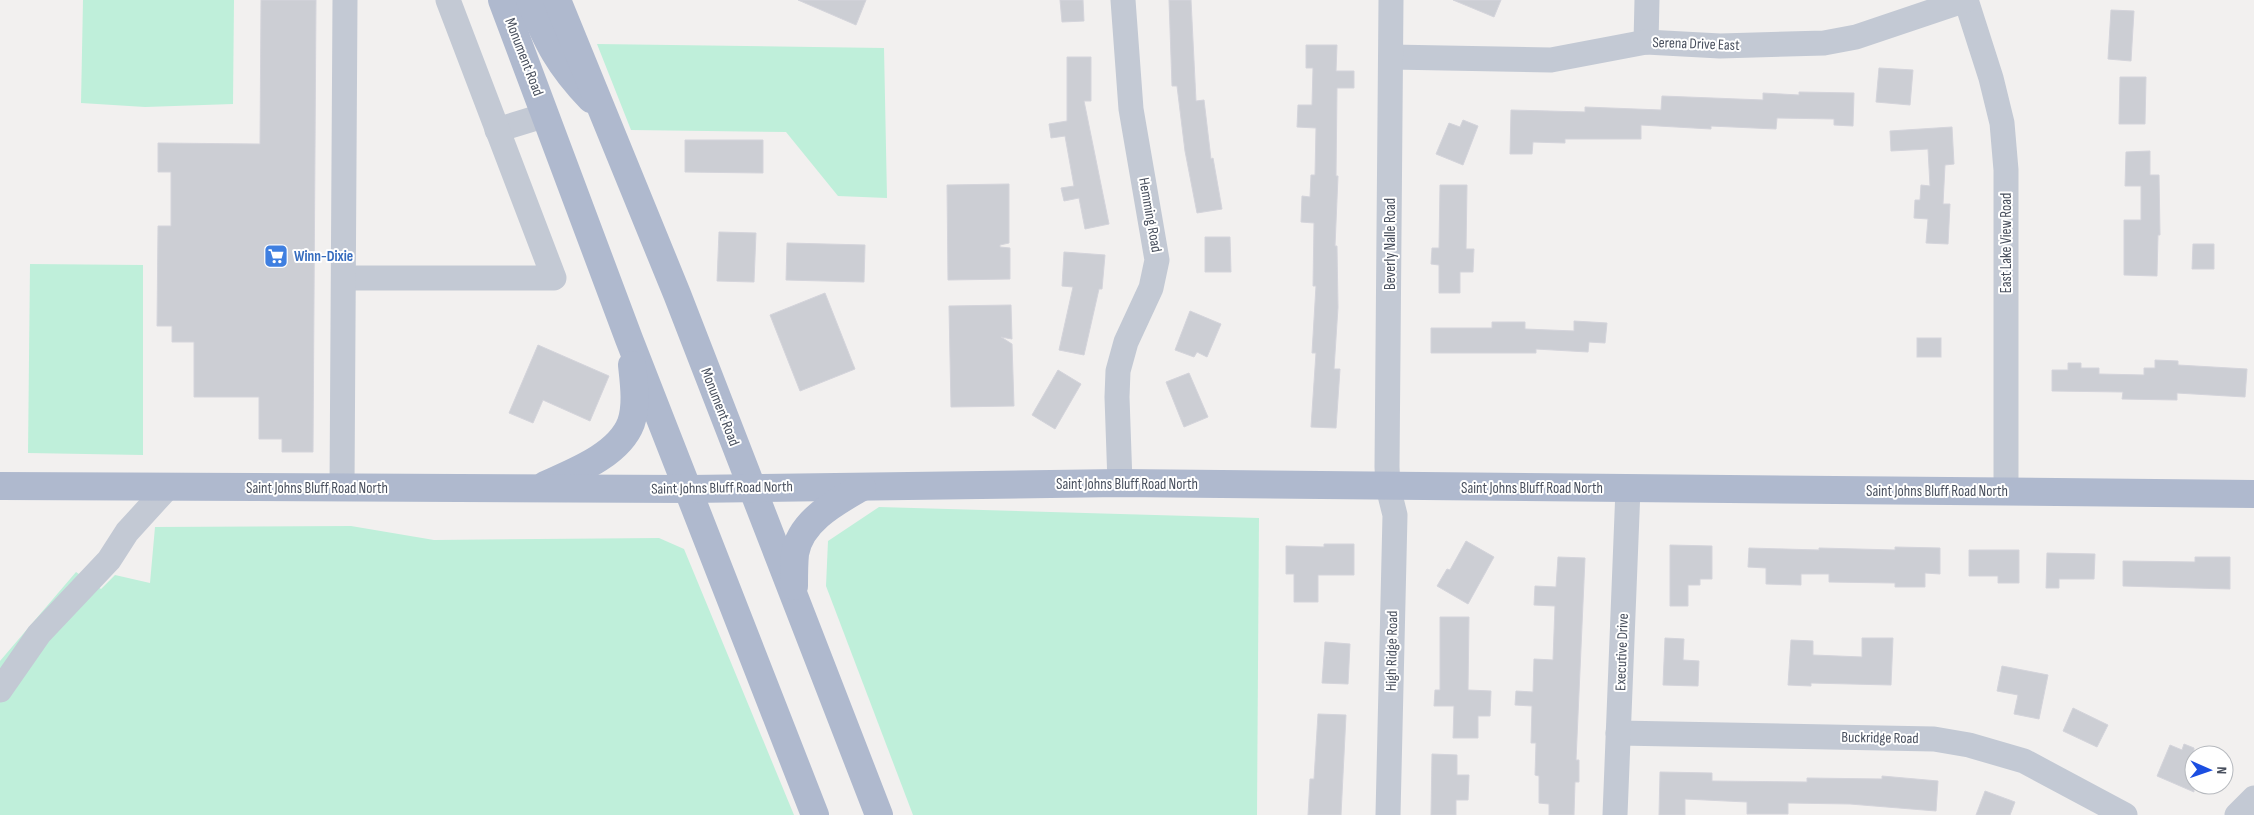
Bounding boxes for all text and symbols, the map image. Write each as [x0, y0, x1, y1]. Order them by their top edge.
street label: Monument Road [500, 15, 548, 99]
street label: Serena Drive East [1652, 33, 1740, 55]
street label: Hemming Road [1134, 176, 1166, 254]
street label: East Lake View Road [1997, 193, 2016, 293]
street label: Beverly Nalle Road [1381, 198, 1400, 290]
supermarket icon: Winn-Dixie [263, 243, 289, 269]
place label: Winn-Dixie [294, 247, 353, 266]
street label: Monument Road [696, 365, 744, 449]
street label: Saint Johns Bluff Road North [1056, 475, 1198, 494]
street label: Saint Johns Bluff Road North [651, 477, 793, 499]
street label: Saint Johns Bluff Road North [246, 479, 388, 498]
street label: Saint Johns Bluff Road North [1461, 479, 1603, 498]
street label: Saint Johns Bluff Road North [1866, 482, 2008, 501]
street label: High Ridge Road [1382, 611, 1402, 691]
street label: Executive Drive [1611, 613, 1633, 691]
street label: Buckridge Road [1841, 728, 1919, 748]
north arrow [2184, 745, 2234, 795]
text: N [2213, 766, 2230, 774]

